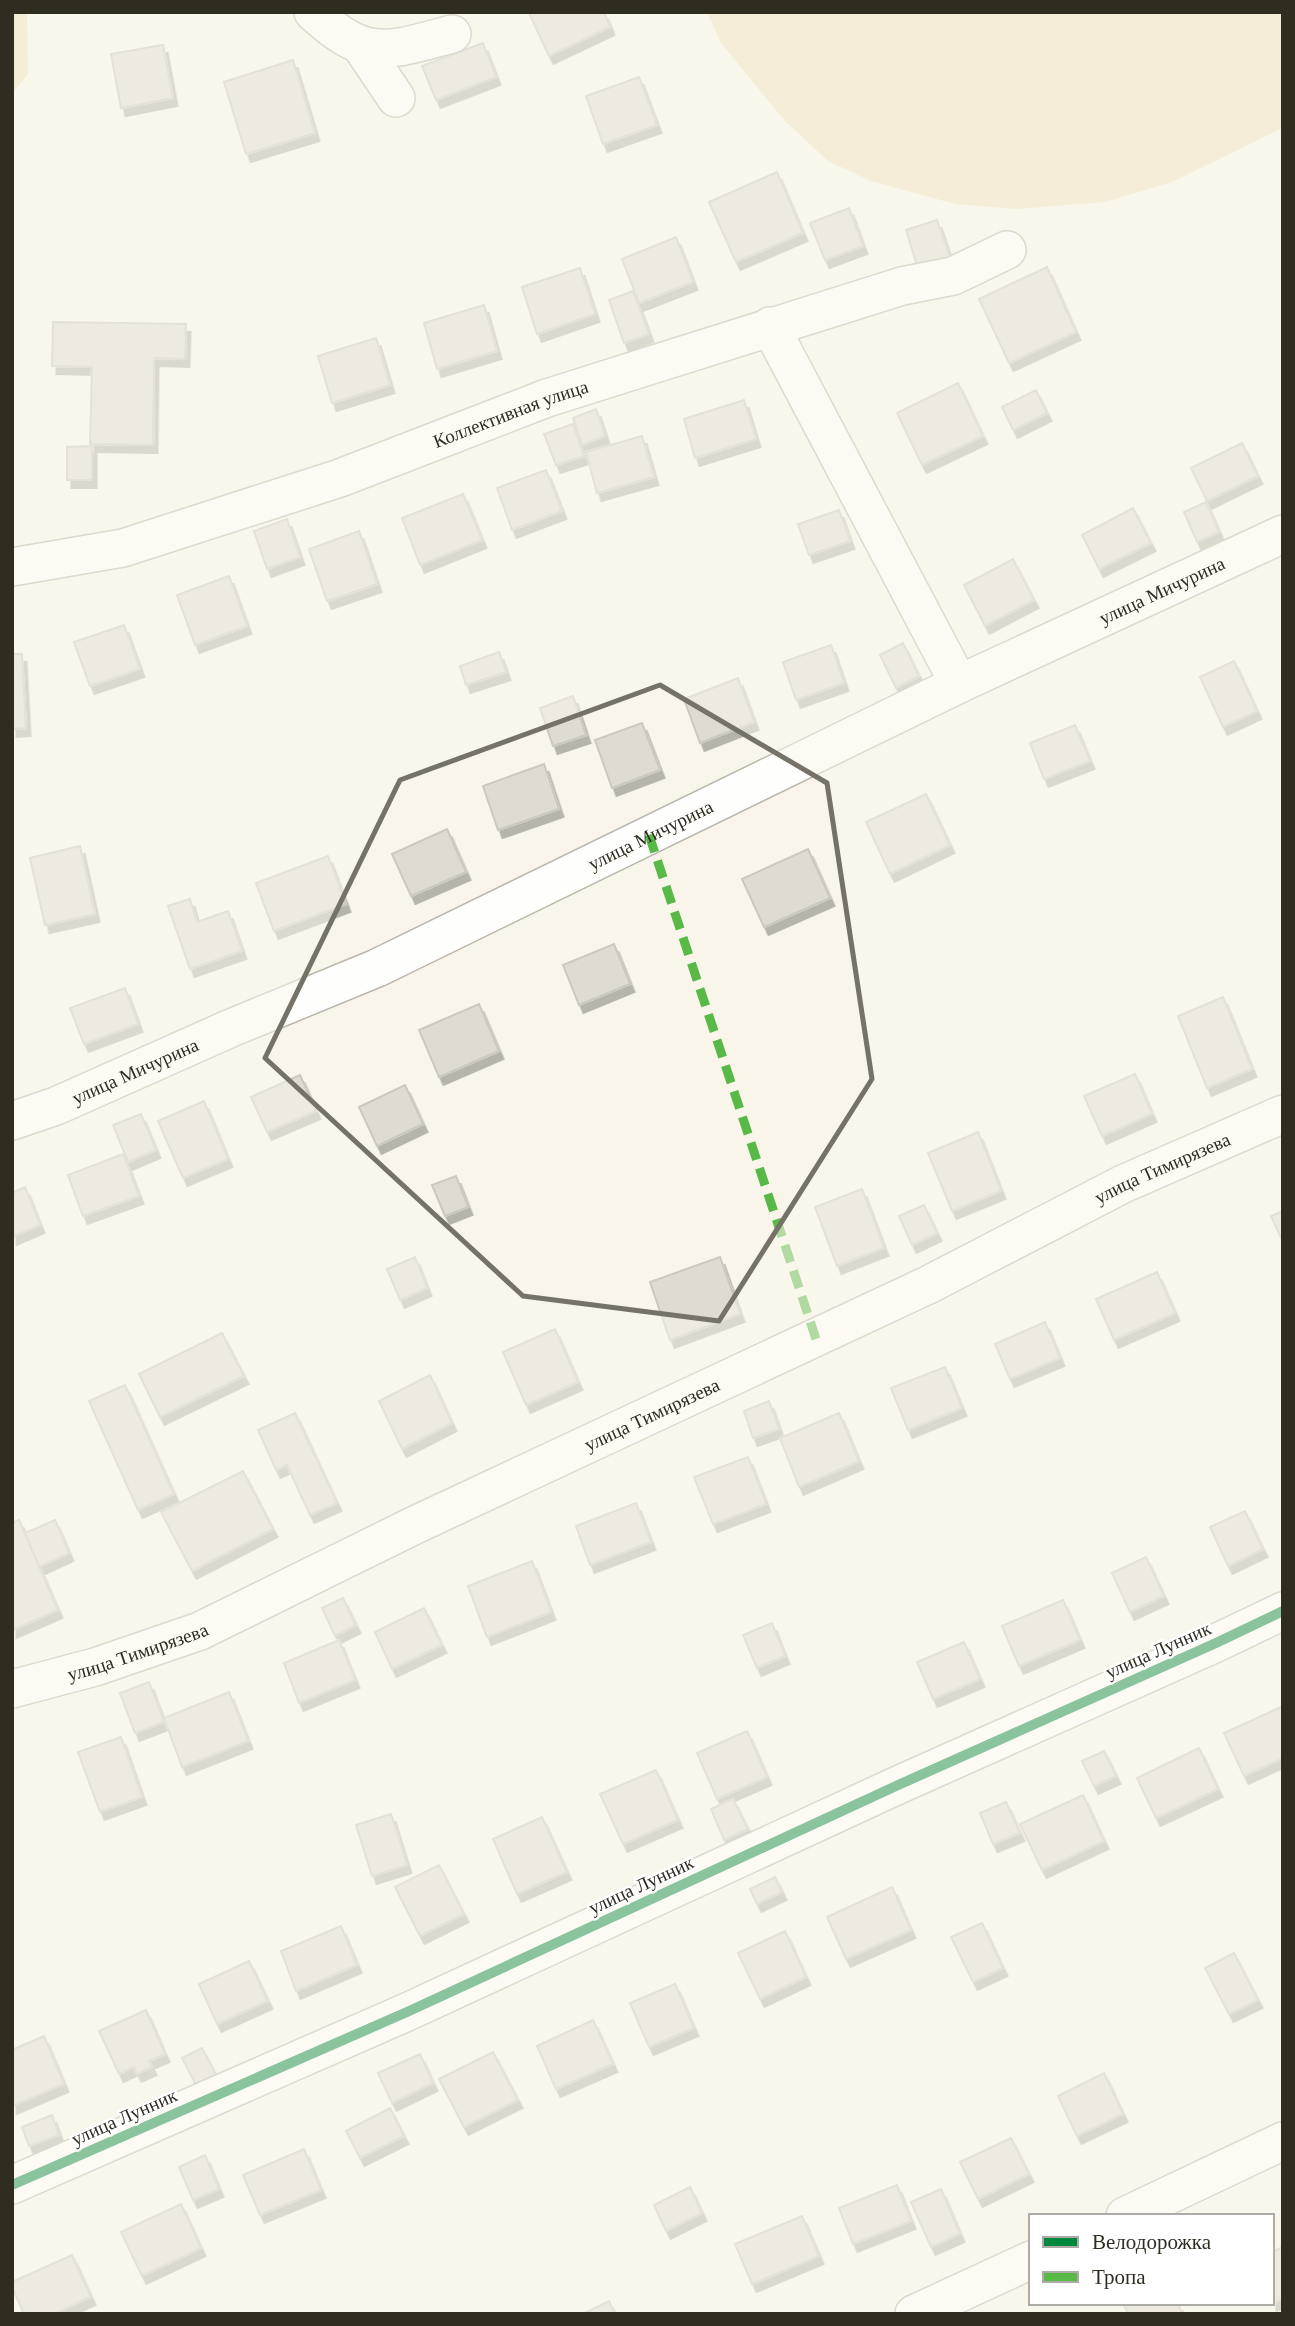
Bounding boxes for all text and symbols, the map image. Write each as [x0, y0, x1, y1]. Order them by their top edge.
street label: Коллективная улица [430, 375, 591, 452]
street label: улица Мичурина [1096, 552, 1228, 628]
street label: улица Мичурина [585, 795, 717, 874]
street label: улица Мичурина [69, 1033, 202, 1108]
street label: улица Тимирязева [1091, 1128, 1234, 1208]
street label: улица Тимирязева [581, 1373, 723, 1455]
street label: улица Лунник [1102, 1617, 1215, 1683]
street label: улица Тимирязева [65, 1618, 212, 1684]
street label: улица Лунник [585, 1851, 697, 1918]
street label: улица Лунник [68, 2084, 181, 2150]
legend [1029, 2214, 1274, 2305]
text: Велодорожка [1092, 2230, 1212, 2254]
text: Тропа [1092, 2265, 1146, 2289]

